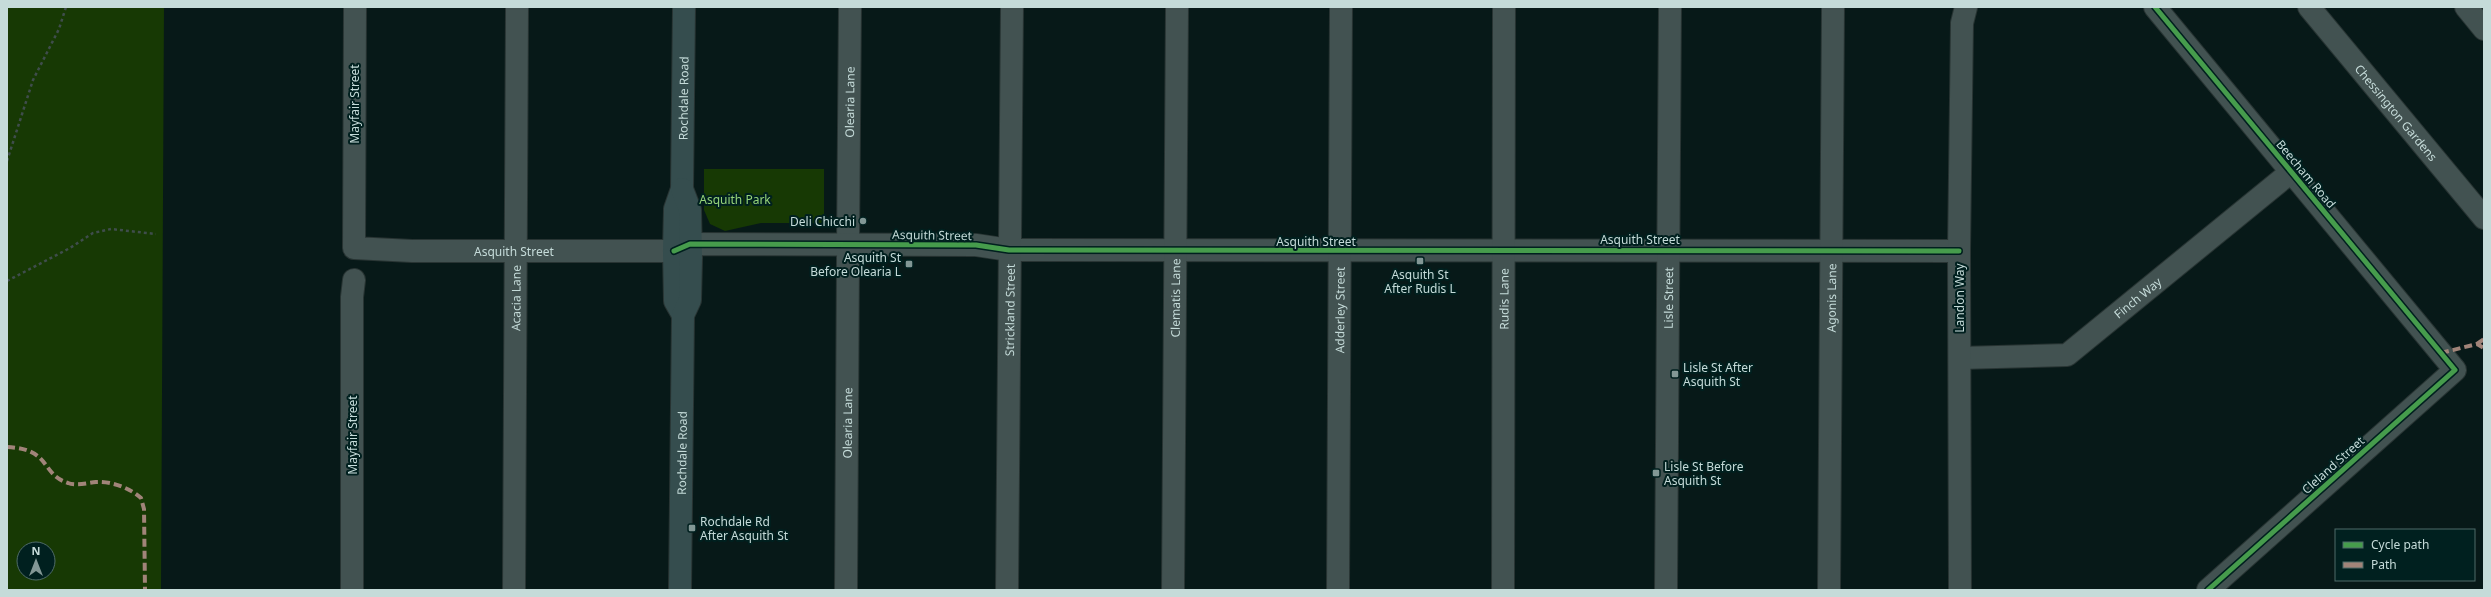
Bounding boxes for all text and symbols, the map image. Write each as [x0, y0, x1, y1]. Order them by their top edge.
street label: Rochdale Road [674, 56, 692, 140]
street label: Chessington Gardens [2351, 60, 2442, 165]
street label: Mayfair Street [346, 64, 363, 144]
street label: Olearia Lane [840, 66, 858, 138]
street label: Beecham Road [2272, 136, 2340, 212]
park label: Asquith Park [699, 191, 771, 208]
place label: Deli Chicchi [790, 213, 855, 230]
marker: Deli Chicchi [858, 216, 868, 226]
street label: Asquith Street [892, 226, 973, 244]
street label: Asquith Street [1600, 231, 1681, 248]
street label: Asquith Street [1276, 233, 1357, 250]
street label: Asquith Street [474, 243, 554, 260]
place label: Asquith St Before Olearia L [810, 249, 902, 280]
marker: Asquith St After Rudis L [1415, 256, 1425, 266]
street label: Clematis Lane [1166, 258, 1184, 338]
marker: Asquith St Before Olearia L [904, 259, 914, 269]
street label: Landon Way [1951, 262, 1968, 333]
street label: Strickland Street [1001, 263, 1018, 356]
street label: Agonis Lane [1822, 263, 1840, 333]
street label: Acacia Lane [507, 265, 524, 331]
street label: Adderley Street [1331, 266, 1348, 353]
place label: Asquith St After Rudis L [1384, 266, 1456, 297]
street label: Lisle Street [1659, 266, 1677, 329]
street label: Rudis Lane [1495, 268, 1512, 330]
street label: Finch Way [2110, 272, 2166, 322]
place label: Lisle St After Asquith St [1683, 359, 1753, 390]
marker: Lisle St After Asquith St [1670, 369, 1680, 379]
street label: Olearia Lane [838, 387, 856, 459]
street label: Mayfair Street [344, 395, 361, 475]
street label: Rochdale Road [673, 411, 690, 495]
street label: Cleland Street [2298, 432, 2368, 498]
place label: Lisle St Before Asquith St [1664, 458, 1744, 489]
marker: Lisle St Before Asquith St [1651, 468, 1661, 478]
place label: Rochdale Rd After Asquith St [700, 513, 789, 544]
marker: Rochdale Rd After Asquith St [687, 523, 697, 533]
legend [2335, 529, 2475, 581]
text: Cycle path [2371, 536, 2429, 553]
north arrow [16, 541, 56, 581]
text: N [32, 543, 40, 558]
text: Path [2371, 556, 2397, 573]

